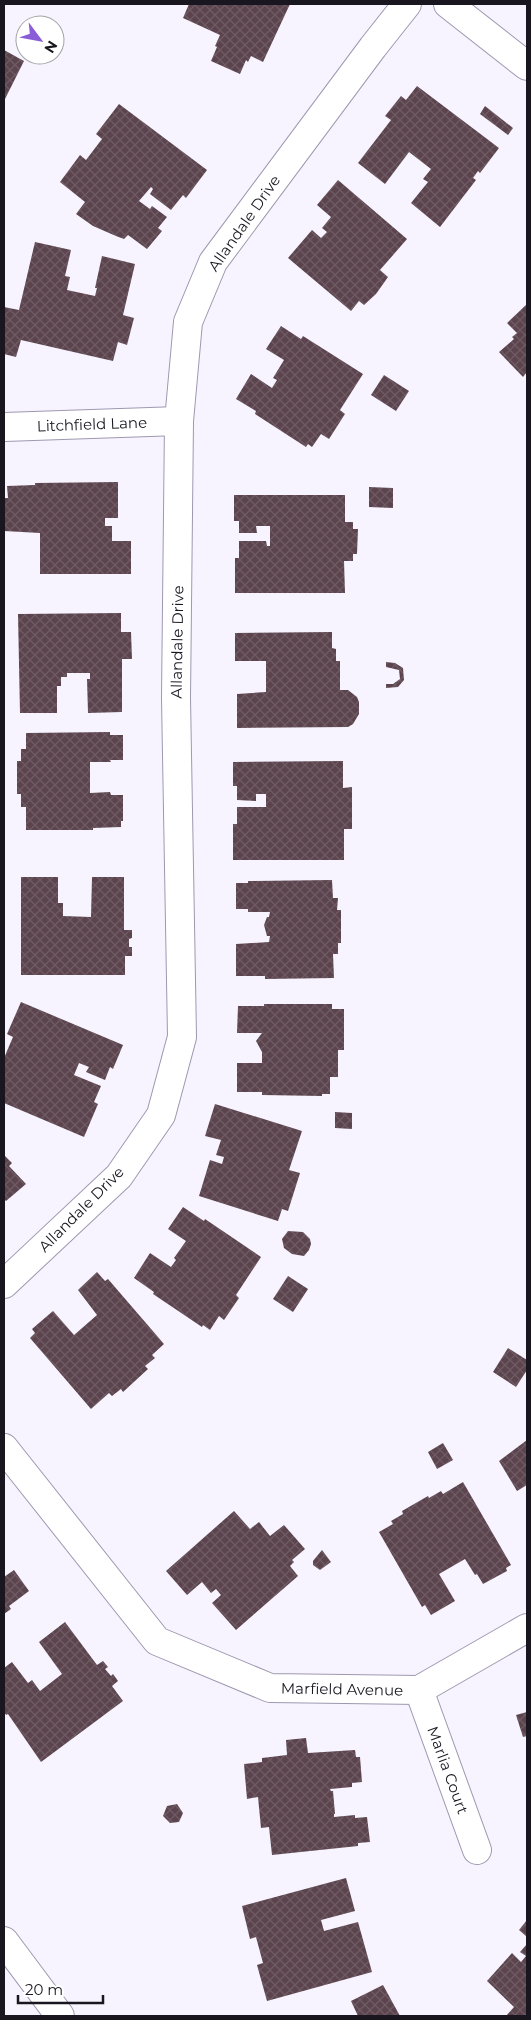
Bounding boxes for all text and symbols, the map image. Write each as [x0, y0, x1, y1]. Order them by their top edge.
north arrow [15, 15, 65, 65]
text: N [40, 37, 62, 56]
street label: Allandale Drive [204, 171, 284, 275]
street label: Litchfield Lane [37, 413, 147, 435]
street label: Allandale Drive [167, 585, 187, 699]
street label: Allandale Drive [34, 1162, 128, 1256]
street label: Marfield Avenue [281, 1678, 403, 1700]
street label: Marlia Court [423, 1724, 473, 1816]
scale bar [18, 1972, 102, 2004]
text: 20 m [25, 1980, 63, 1999]

